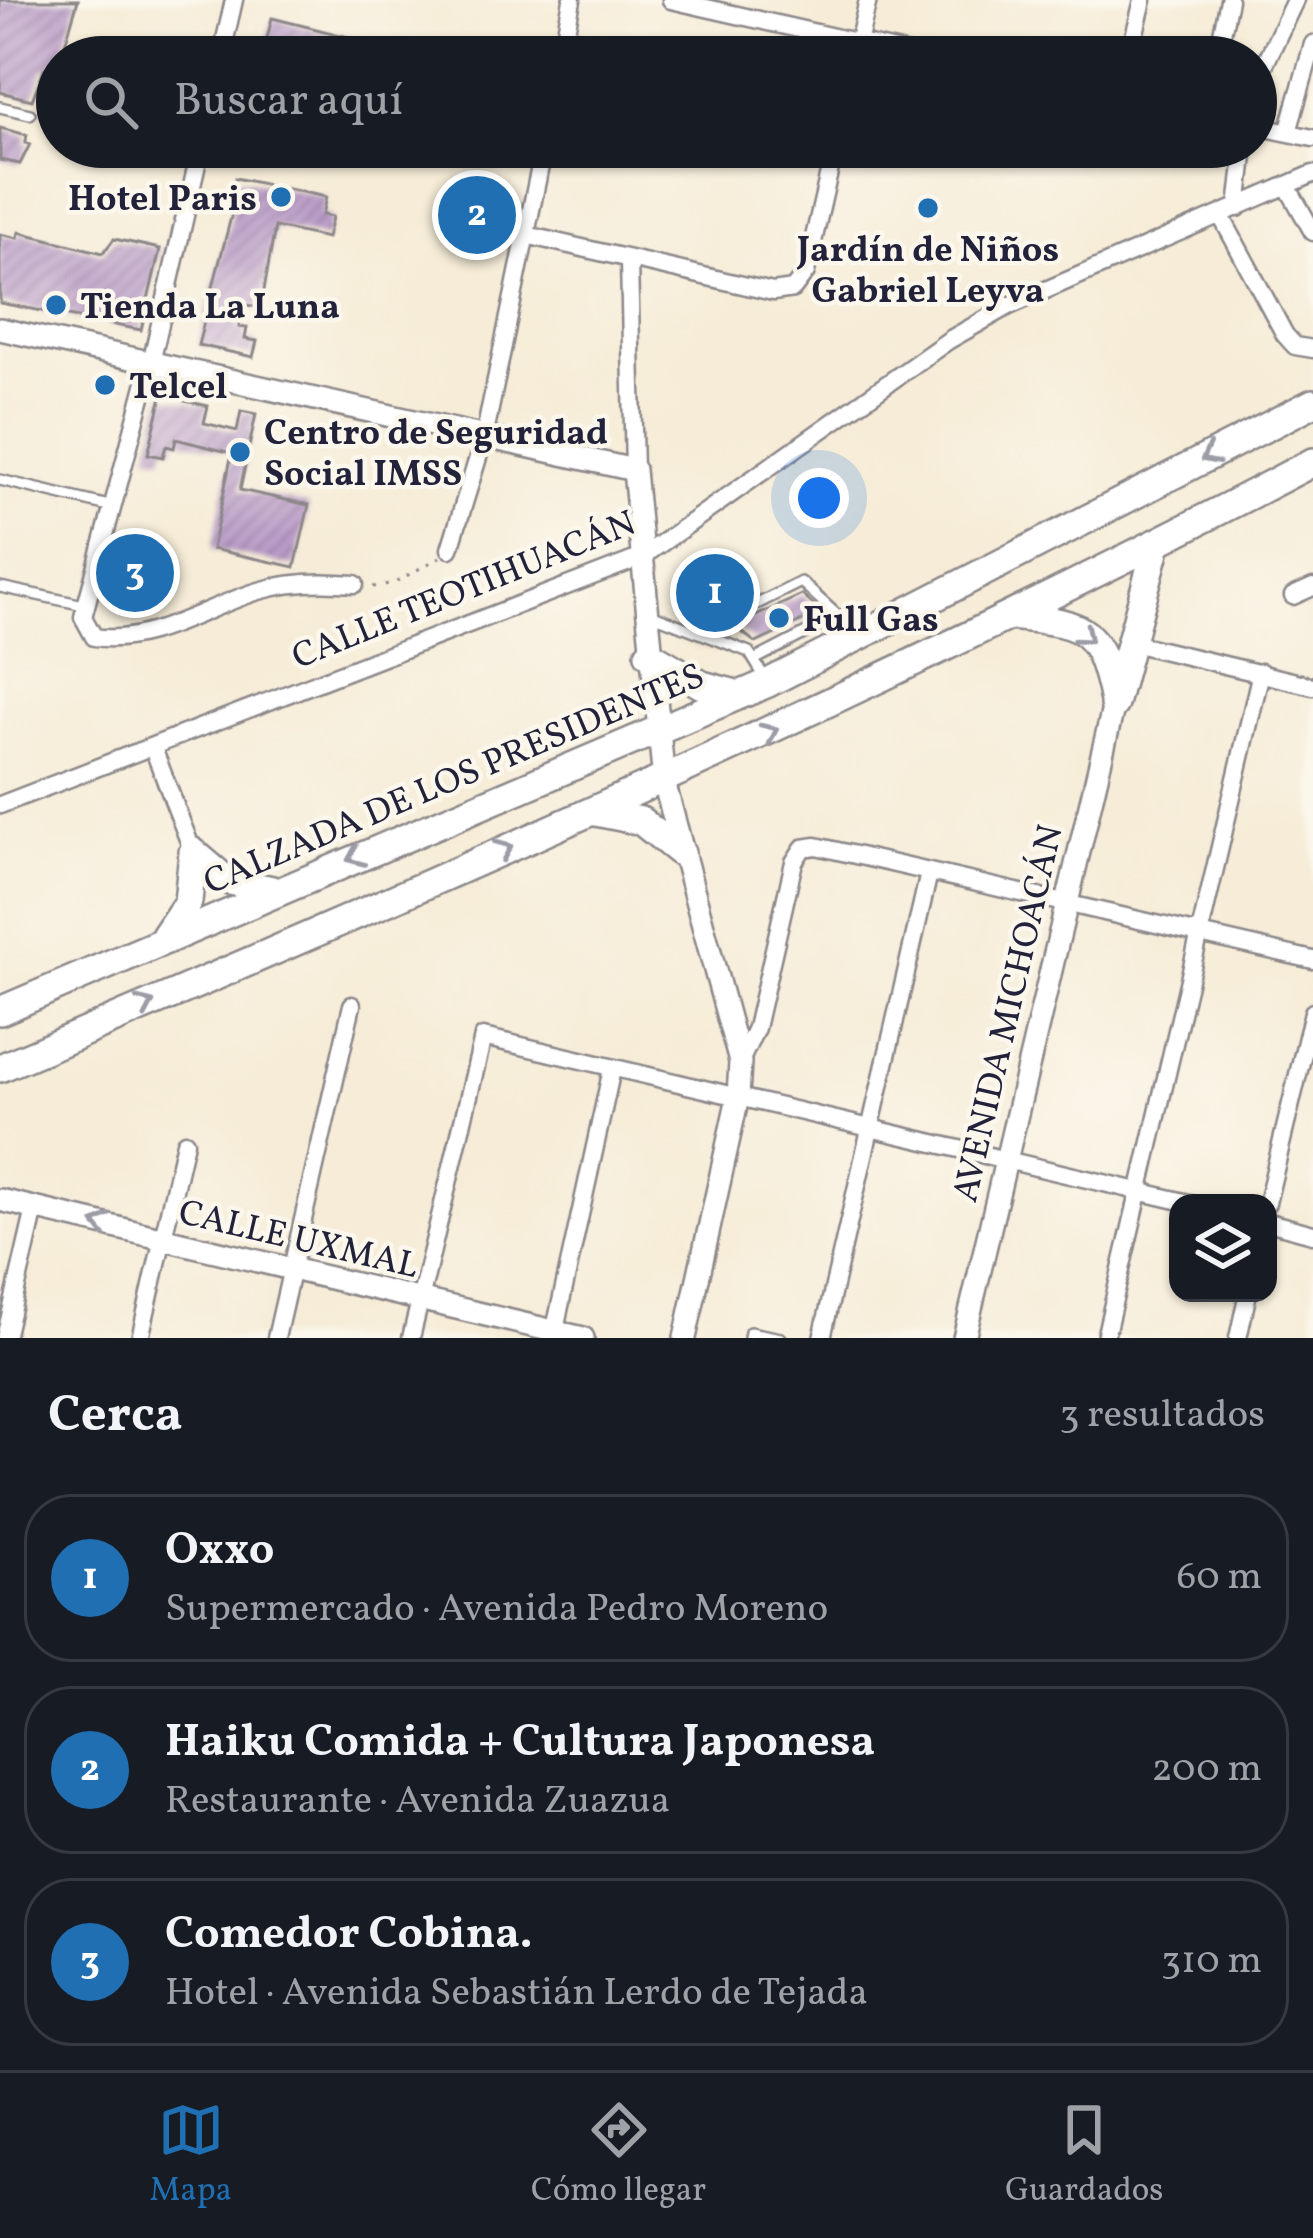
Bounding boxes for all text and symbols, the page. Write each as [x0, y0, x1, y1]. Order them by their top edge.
search box [36, 36, 1277, 168]
icon: search [78, 69, 144, 135]
text: Buscar aquí [174, 71, 403, 134]
pin: 2 [438, 170, 516, 260]
place label: Hotel Paris [68, 176, 257, 226]
marker: Hotel Paris [268, 184, 294, 210]
marker: Jardín de Niños Gabriel Leyva [915, 195, 941, 221]
place label: Jardín de Niños Gabriel Leyva [796, 227, 1059, 318]
place label: Tienda La Luna [80, 284, 340, 334]
marker: Tienda La Luna [43, 292, 69, 318]
place label: Telcel [129, 364, 228, 414]
marker: Telcel [92, 372, 118, 398]
place label: Centro de Seguridad Social IMSS [264, 410, 608, 501]
marker: Centro de Seguridad Social IMSS [227, 439, 253, 465]
one-way arrow [1200, 442, 1221, 466]
your location [789, 468, 849, 528]
street label: CALLE TEOTIHUACÁN [285, 500, 644, 683]
pin: 3 [96, 528, 174, 618]
pin: 1 [676, 548, 754, 638]
place label: Full Gas [803, 597, 939, 647]
marker: Full Gas [766, 605, 792, 631]
one-way arrow [1071, 622, 1093, 643]
street label: CALZADA DE LOS PRESIDENTES [197, 652, 712, 909]
one-way arrow [758, 723, 779, 746]
street label: AVENIDA MICHOACÁN [942, 820, 1078, 1207]
one-way arrow [491, 840, 513, 864]
one-way arrow [345, 843, 366, 867]
one-way arrow [134, 995, 155, 1019]
street label: CALLE UXMAL [173, 1189, 423, 1293]
map controls [1169, 1194, 1277, 1302]
button: layers [1169, 1194, 1277, 1302]
one-way arrow [91, 1213, 111, 1238]
text: Cerca [48, 1381, 183, 1452]
text: 3 resultados [1059, 1389, 1265, 1443]
text: Oxxo [165, 1520, 274, 1583]
text: 1 [82, 1551, 98, 1605]
text: 60 m [1177, 1551, 1262, 1605]
text: Supermercado · Avenida Pedro Moreno [165, 1583, 828, 1637]
text: Haiku Comida + Cultura Japonesa [165, 1712, 875, 1775]
text: 2 [80, 1743, 100, 1797]
text: 200 m [1151, 1743, 1262, 1797]
text: Restaurante · Avenida Zuazua [165, 1775, 670, 1829]
text: Comedor Cobina. [165, 1904, 533, 1967]
text: 3 [80, 1935, 100, 1989]
text: 310 m [1161, 1935, 1262, 1989]
text: Hotel · Avenida Sebastián Lerdo de Tejada [165, 1967, 868, 2021]
tab: Mapa [150, 2097, 232, 2215]
tab: Cómo llegar [531, 2097, 706, 2215]
tab: Guardados [1005, 2097, 1163, 2215]

